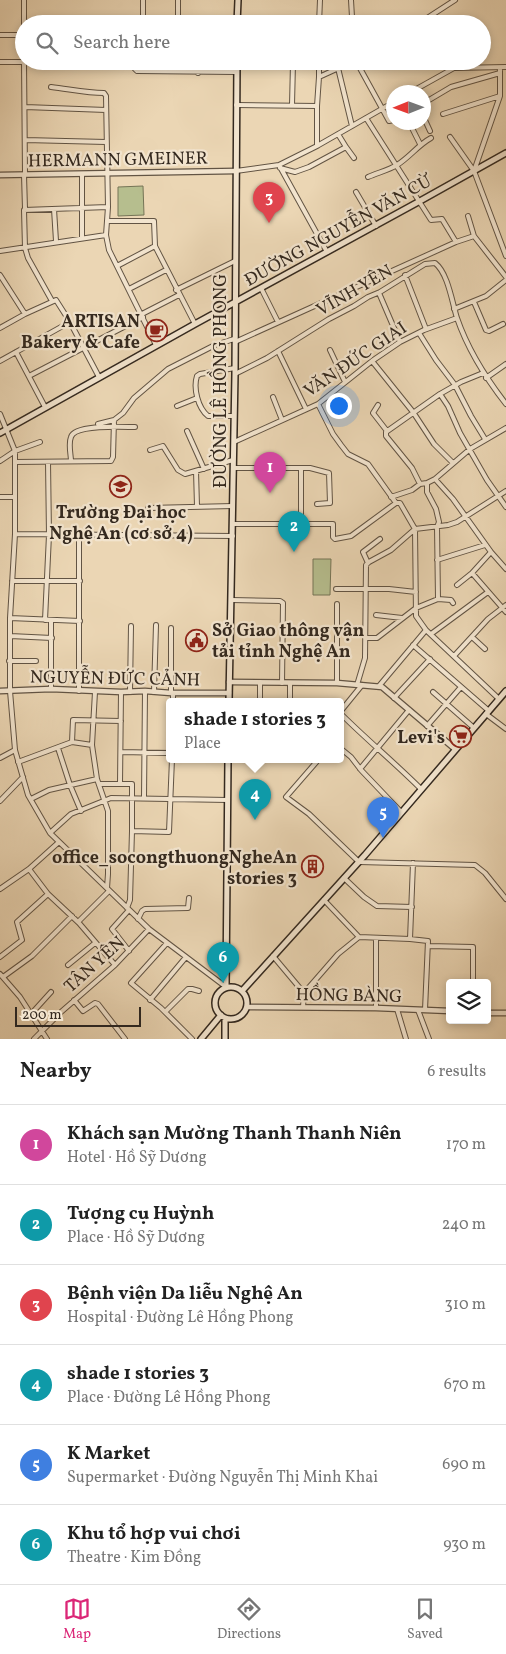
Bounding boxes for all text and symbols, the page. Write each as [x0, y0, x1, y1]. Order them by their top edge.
search box [15, 15, 491, 70]
icon: search [33, 29, 61, 57]
text: Search here [73, 30, 170, 56]
north arrow [386, 85, 431, 130]
street label: HERMANN GMEINER [28, 146, 208, 175]
street label: ĐƯỜNG NGUYỄN VĂN CỪ [238, 165, 438, 293]
pin: 3 [253, 182, 285, 223]
street label: VĨNH YÊN [312, 259, 397, 323]
street label: ĐƯỜNG LÊ HỒNG PHONG [206, 274, 234, 488]
place label: ARTISAN Bakery & Cafe [21, 310, 140, 356]
street label: VĂN ĐỨC GIAI [299, 316, 413, 404]
cafe icon: ARTISAN Bakery & Cafe [144, 319, 168, 343]
your location [326, 393, 352, 419]
pin: 1 [254, 452, 286, 493]
school or university icon: Trường Đại học Nghệ An (cơ sở 4) [109, 475, 133, 499]
place label: Trường Đại học Nghệ An (cơ sở 4) [49, 501, 193, 547]
pin: 2 [278, 511, 310, 552]
place label: Sở Giao thông vận tải tỉnh Nghệ An [212, 619, 365, 665]
public building icon: Sở Giao thông vận tải tỉnh Nghệ An [184, 628, 208, 652]
street label: NGUYỄN ĐỨC CẢNH [30, 662, 200, 693]
popup [166, 698, 344, 763]
text: shade 1 stories 3 [184, 707, 326, 733]
supermarket icon: Levi's [449, 725, 473, 749]
place label: Levi's [397, 726, 445, 751]
text: Place [184, 733, 221, 755]
pin: 4 [239, 779, 271, 820]
pin: 5 [367, 797, 399, 838]
place label: office_socongthuongNgheAn stories 3 [52, 846, 297, 892]
building icon: office_socongthuongNgheAn stories 3 [301, 855, 325, 879]
street label: TÂN YÊN [59, 931, 131, 999]
pin: 6 [207, 942, 239, 983]
map controls [446, 979, 491, 1024]
button: layers [446, 979, 491, 1024]
street label: HỒNG BÀNG [295, 980, 403, 1010]
scale bar [15, 1004, 141, 1027]
text: 200 m [22, 1006, 62, 1025]
text: Nearby [20, 1057, 91, 1086]
text: 6 results [427, 1061, 486, 1083]
text: Khách sạn Mường Thanh Thanh Niên [67, 1121, 402, 1147]
text: 1 [33, 1134, 39, 1156]
text: 170 m [446, 1134, 486, 1156]
text: Hotel · Hồ Sỹ Dương [67, 1147, 207, 1169]
text: Tượng cụ Huỳnh [67, 1201, 215, 1227]
text: 2 [32, 1214, 40, 1236]
text: 240 m [442, 1214, 486, 1236]
text: Place · Hồ Sỹ Dương [67, 1227, 205, 1249]
text: Bệnh viện Da liễu Nghệ An [67, 1281, 303, 1307]
text: 3 [32, 1294, 40, 1316]
text: 310 m [445, 1294, 486, 1316]
text: Hospital · Đường Lê Hồng Phong [67, 1307, 294, 1329]
text: shade 1 stories 3 [67, 1361, 209, 1387]
text: 4 [31, 1374, 41, 1396]
text: 670 m [444, 1374, 486, 1396]
text: Place · Đường Lê Hồng Phong [67, 1387, 271, 1409]
text: K Market [67, 1441, 150, 1467]
text: 5 [32, 1454, 40, 1476]
text: 690 m [442, 1454, 486, 1476]
text: Supermarket · Đường Nguyễn Thị Minh Khai [67, 1467, 378, 1489]
text: Khu tổ hợp vui chơi [67, 1521, 241, 1547]
text: 6 [32, 1534, 40, 1556]
text: 930 m [443, 1534, 486, 1556]
text: Theatre · Kim Đồng [67, 1547, 201, 1569]
tab: Map [63, 1595, 91, 1644]
tab: Directions [217, 1595, 281, 1644]
tab: Saved [407, 1595, 443, 1644]

